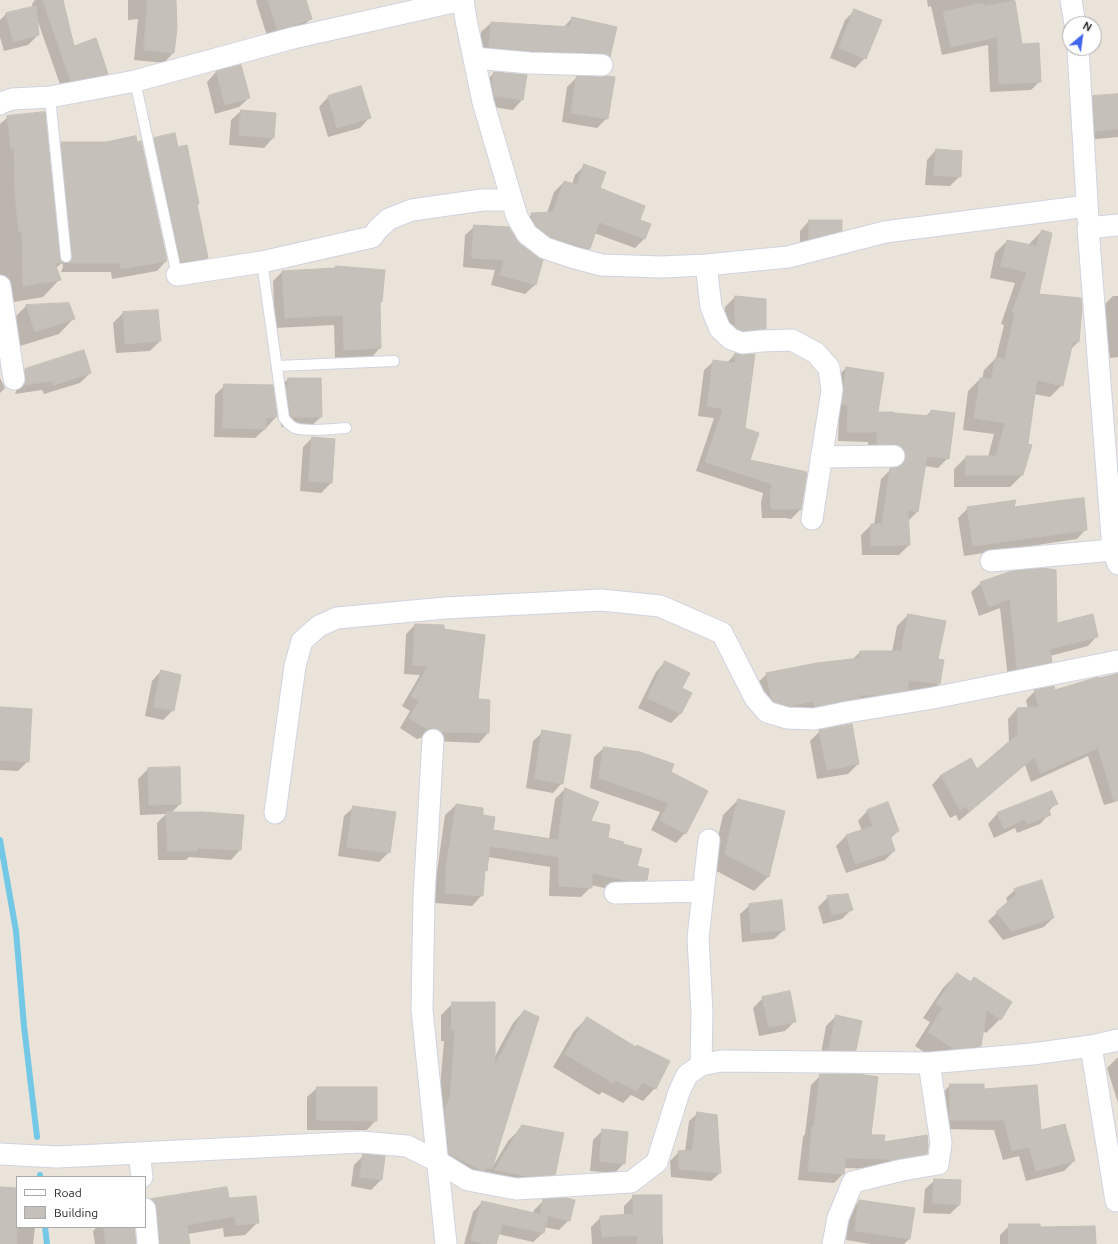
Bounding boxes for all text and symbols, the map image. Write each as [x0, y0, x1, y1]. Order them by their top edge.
north arrow [1062, 16, 1102, 56]
text: N [1081, 19, 1094, 34]
legend [16, 1176, 146, 1228]
text: Road [54, 1186, 82, 1199]
text: Building [54, 1206, 98, 1219]

